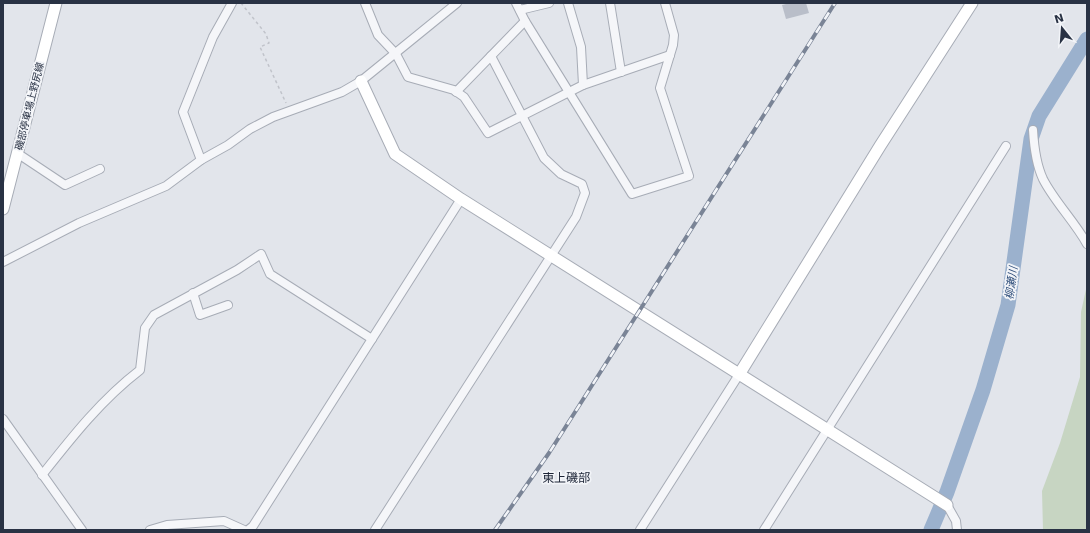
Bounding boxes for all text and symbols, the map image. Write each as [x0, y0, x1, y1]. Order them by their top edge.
north arrow [1042, 8, 1082, 48]
text: N [1053, 11, 1066, 26]
street label: 磯部停車場上野尻線 [13, 61, 46, 151]
water label: 柳瀬川 [1003, 265, 1020, 300]
district label: 東上磯部 [542, 471, 590, 485]

